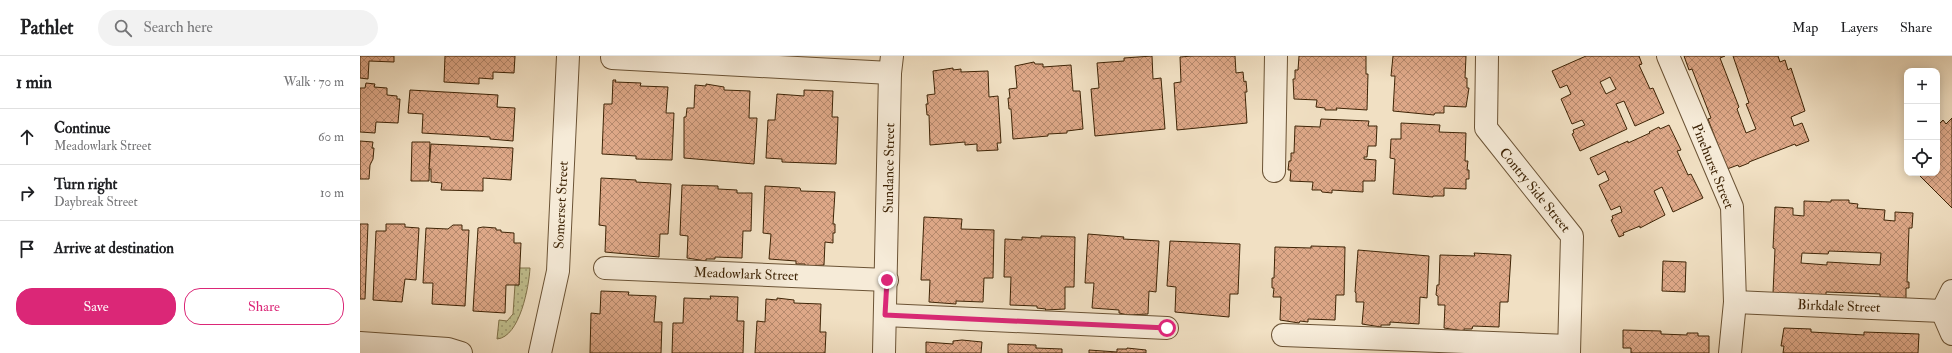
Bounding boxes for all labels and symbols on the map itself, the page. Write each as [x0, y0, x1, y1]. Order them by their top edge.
street label: Pinehurst Street [1688, 121, 1738, 212]
street label: Sundance Street [880, 122, 898, 213]
street label: Contry Side Street [1495, 144, 1575, 237]
street label: Somerset Street [550, 160, 572, 250]
street label: Meadowlark Street [693, 264, 799, 284]
route end [878, 271, 896, 289]
street label: Birkdale Street [1797, 296, 1881, 316]
route start [1158, 319, 1176, 337]

